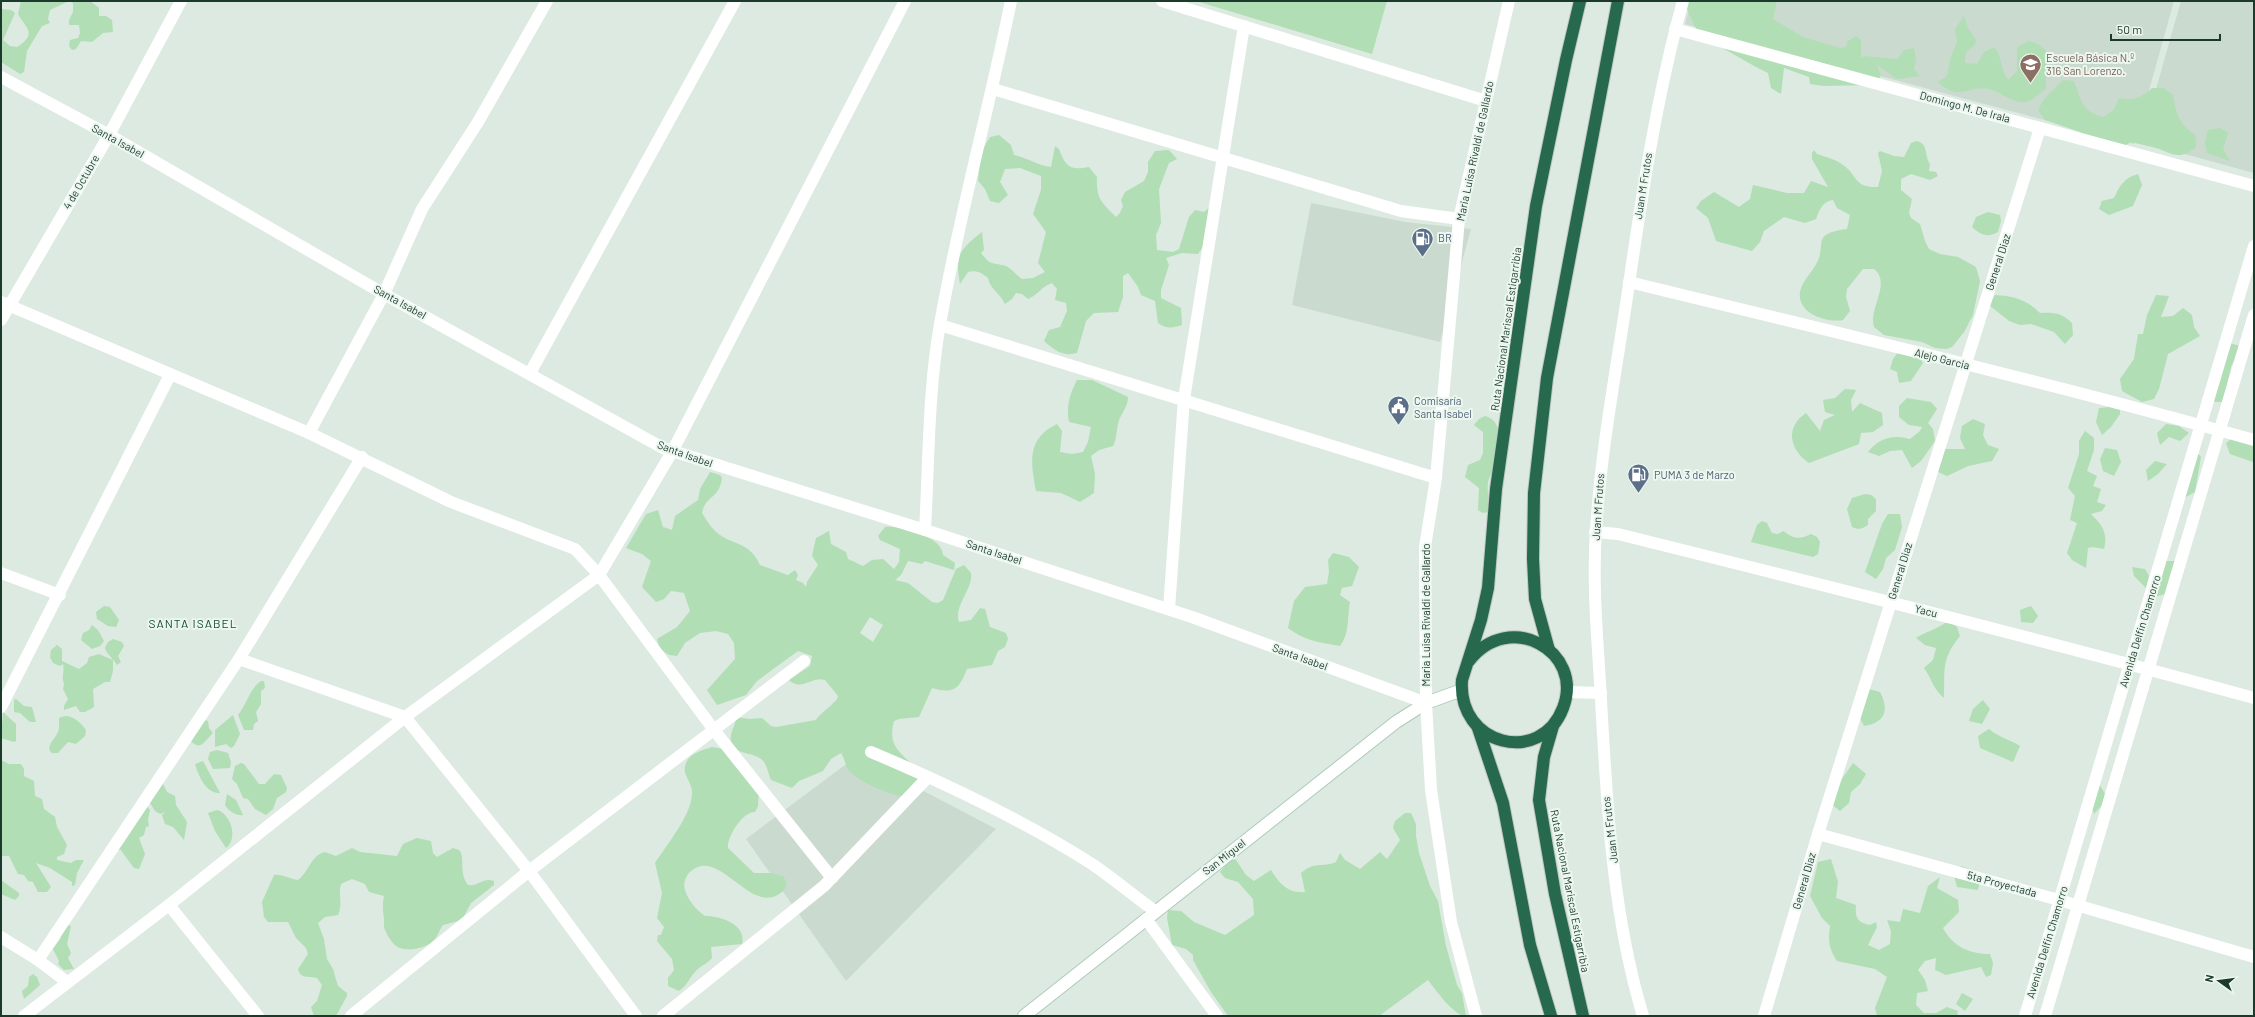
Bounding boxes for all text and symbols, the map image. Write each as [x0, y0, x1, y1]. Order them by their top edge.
scale bar [2111, 16, 2220, 42]
text: 50 m [2117, 22, 2142, 36]
school or university icon: Escuela Básica N.º 316 San Lorenzo. [2017, 51, 2043, 84]
place label: Escuela Básica N.º 316 San Lorenzo. [2046, 51, 2134, 77]
street label: Maria Luisa Rivaldi de Gallardo [1453, 80, 1496, 222]
street label: Domingo M. De Irala [1918, 88, 2012, 125]
street label: Santa Isabel [90, 121, 147, 160]
street label: 4 de Octubre [60, 152, 101, 211]
street label: Juan M Frutos [1631, 152, 1654, 220]
fuel station icon: BR [1409, 225, 1435, 258]
place label: BR [1438, 231, 1452, 244]
street label: General Diaz [1982, 232, 2013, 292]
street label: Ruta Nacional Mariscal Estigarribia [1488, 246, 1523, 412]
street label: Santa Isabel [372, 282, 429, 321]
street label: Alejo Garcia [1913, 345, 1971, 372]
public building icon: Comisaría Santa Isabel [1386, 394, 1412, 427]
place label: Comisaría Santa Isabel [1414, 394, 1472, 420]
street label: Santa Isabel [656, 438, 715, 470]
fuel station icon: PUMA 3 de Marzo [1625, 462, 1651, 495]
place label: PUMA 3 de Marzo [1654, 468, 1735, 481]
street label: Juan M Frutos [1589, 473, 1606, 541]
street label: Santa Isabel [965, 536, 1024, 567]
street label: General Diaz [1885, 541, 1914, 601]
street label: Maria Luisa Rivaldi de Gallardo [1419, 544, 1432, 686]
street label: Avenida Delfin Chamorro [2116, 573, 2163, 689]
street label: Yacu [1913, 601, 1939, 620]
district label: SANTA ISABEL [148, 616, 238, 630]
street label: Santa Isabel [1271, 641, 1330, 673]
street label: Juan M Frutos [1599, 796, 1620, 864]
street label: Ruta Nacional Mariscal Estigarribia [1548, 808, 1593, 973]
street label: San Miguel [1200, 836, 1248, 877]
street label: General Diaz [1789, 851, 1818, 911]
street label: 5ta Proyectada [1966, 868, 2038, 899]
street label: Avenida Delfin Chamorro [2023, 884, 2070, 1000]
north arrow [2199, 961, 2239, 1001]
text: N [2202, 973, 2216, 984]

